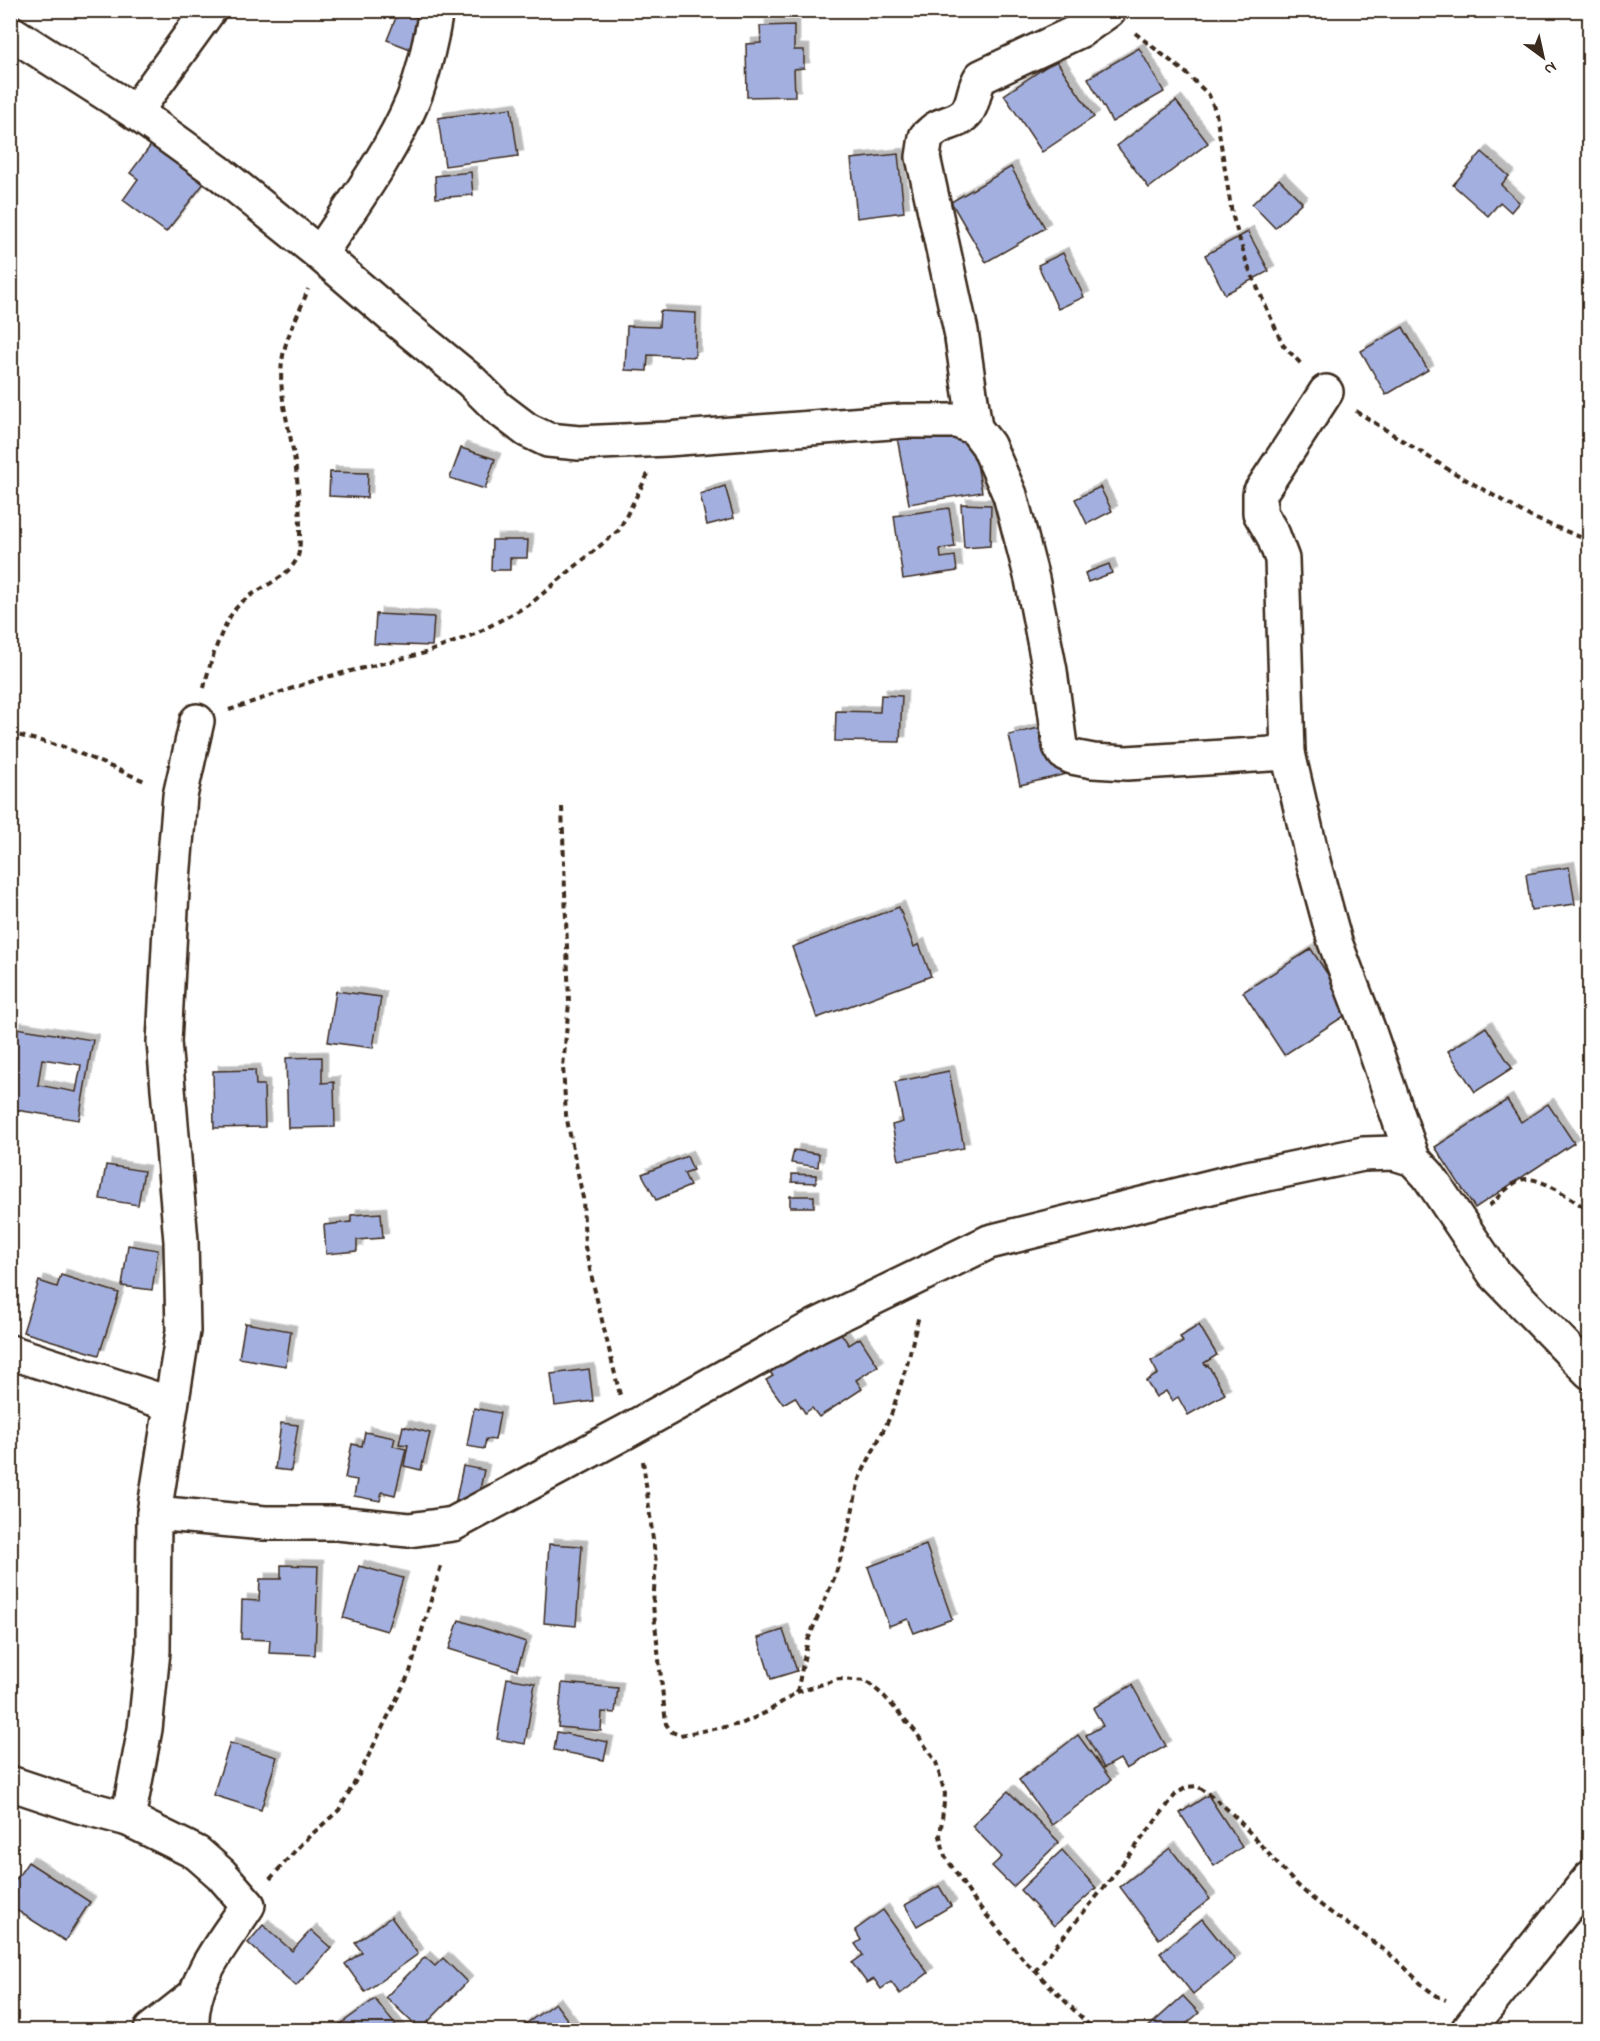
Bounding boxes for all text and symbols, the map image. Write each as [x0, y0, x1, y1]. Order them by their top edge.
north arrow [1513, 27, 1573, 87]
text: N [1539, 55, 1561, 81]

